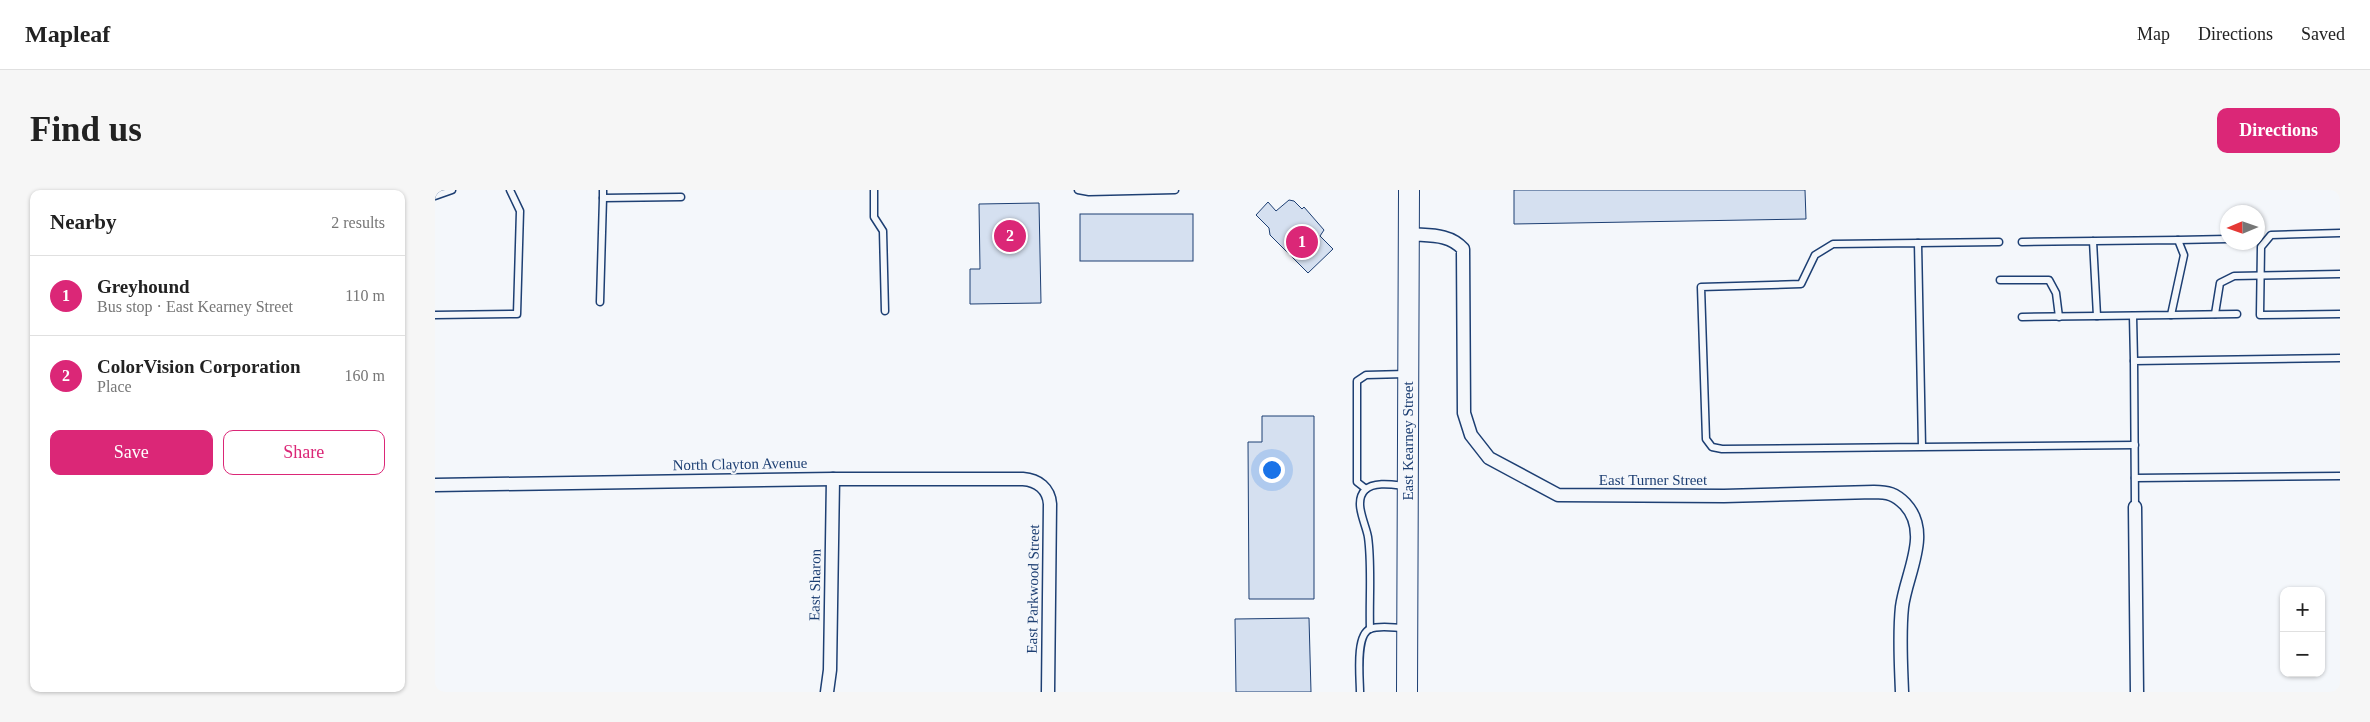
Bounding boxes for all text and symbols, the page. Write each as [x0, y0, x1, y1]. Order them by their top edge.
text: Mapleaf [25, 21, 110, 47]
text: Map [2137, 24, 2170, 44]
text: Directions [2198, 24, 2273, 44]
text: Saved [2301, 24, 2345, 44]
button: Directions [2217, 108, 2340, 153]
text: Find us [30, 110, 142, 149]
north arrow [2220, 205, 2265, 250]
text: Nearby [50, 210, 117, 234]
text: 2 results [331, 214, 385, 231]
pin: 2 [994, 217, 1026, 255]
pin: 1 [1286, 223, 1318, 261]
text: Greyhound [97, 276, 190, 297]
text: 1 [62, 287, 70, 304]
text: 110 m [345, 287, 385, 304]
text: Bus stop · East Kearney Street [97, 298, 293, 315]
text: ColorVision Corporation [97, 356, 301, 377]
text: 2 [62, 367, 70, 384]
text: 160 m [345, 367, 385, 384]
text: Place [97, 378, 132, 395]
street label: East Kearney Street [1400, 381, 1416, 501]
button: Save [50, 430, 213, 475]
button: Share [223, 430, 385, 475]
street label: North Clayton Avenue [673, 455, 808, 473]
your location [1259, 457, 1285, 483]
street label: East Turner Street [1599, 472, 1708, 488]
street label: East Parkwood Street [1024, 523, 1042, 654]
street label: East Sharon [806, 548, 824, 621]
map controls [2280, 587, 2325, 677]
button: + [2280, 587, 2325, 632]
button: − [2280, 632, 2325, 677]

